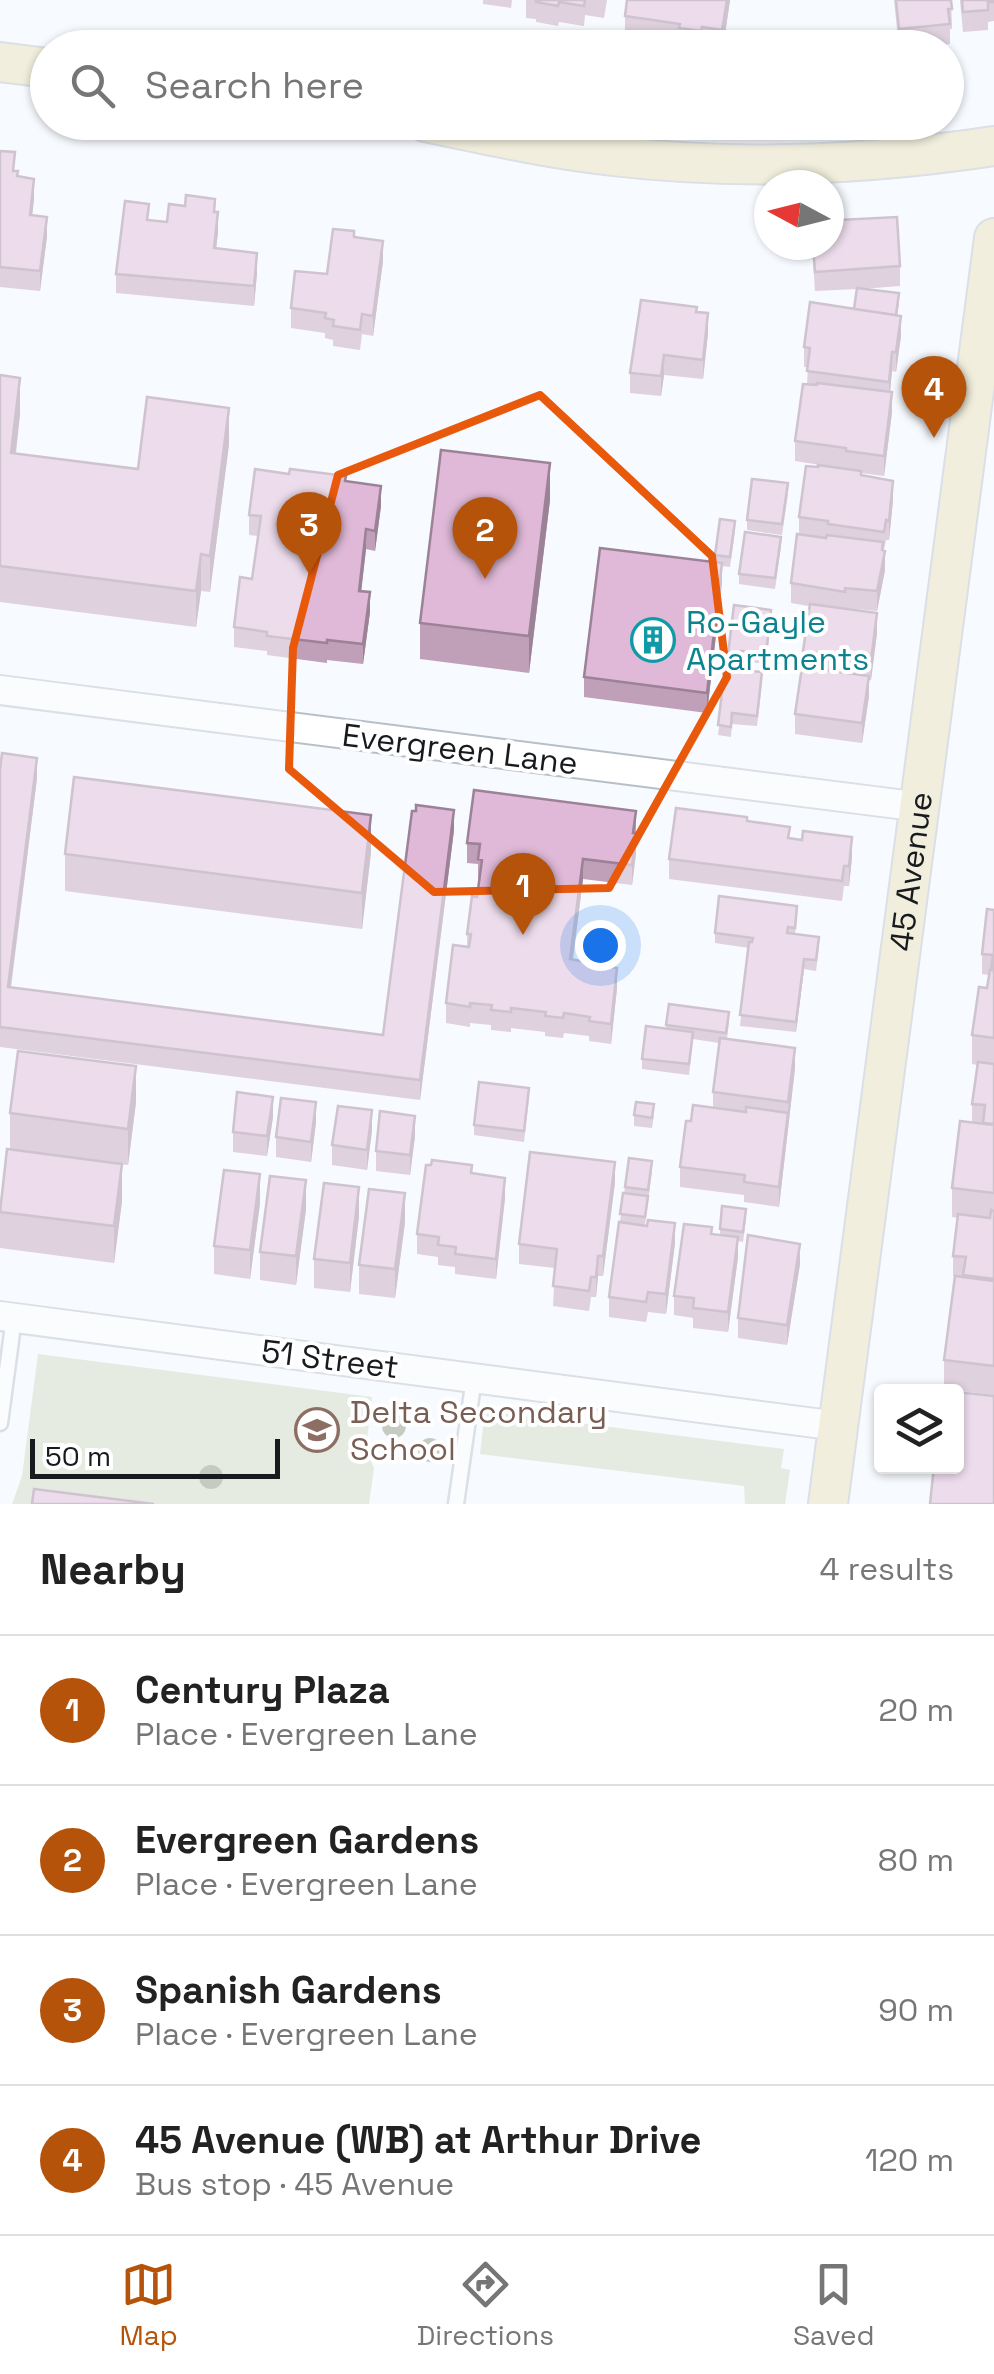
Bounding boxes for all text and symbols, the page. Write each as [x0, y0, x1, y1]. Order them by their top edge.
search box [30, 30, 964, 140]
icon: search [65, 58, 120, 113]
text: Search here [145, 61, 364, 109]
north arrow [754, 170, 844, 260]
pin: 4 [902, 356, 966, 438]
pin: 3 [276, 492, 342, 574]
pin: 2 [452, 496, 518, 579]
place label: Ro-Gayle Apartments [686, 602, 869, 679]
building icon: Ro-Gayle Apartments [630, 617, 676, 663]
street label: Evergreen Lane [340, 715, 580, 783]
street label: 45 Avenue [881, 789, 941, 953]
pin: 1 [490, 852, 556, 935]
your location [575, 920, 626, 971]
street label: 51 Street [259, 1331, 401, 1387]
map controls [874, 1384, 964, 1474]
button: layers [874, 1384, 964, 1474]
place label: Delta Secondary School [350, 1392, 607, 1469]
school or university icon: Delta Secondary School [294, 1407, 340, 1453]
scale bar [30, 1434, 280, 1478]
text: 50 m [45, 1438, 111, 1474]
text: Nearby [40, 1543, 186, 1596]
text: 4 results [819, 1549, 954, 1589]
text: Century Plaza [135, 1666, 390, 1714]
text: 1 [65, 1690, 80, 1730]
text: 20 m [878, 1690, 954, 1730]
text: Place · Evergreen Lane [135, 1714, 478, 1754]
text: Evergreen Gardens [135, 1816, 479, 1864]
text: 2 [63, 1840, 82, 1880]
text: 80 m [878, 1840, 954, 1880]
text: Place · Evergreen Lane [135, 1864, 478, 1904]
text: Spanish Gardens [135, 1966, 442, 2014]
text: 3 [63, 1990, 82, 2030]
text: 90 m [878, 1990, 954, 2030]
text: Place · Evergreen Lane [135, 2014, 478, 2054]
text: 45 Avenue (WB) at Arthur Drive [135, 2116, 701, 2164]
text: 4 [62, 2140, 83, 2180]
text: 120 m [865, 2140, 954, 2180]
text: Bus stop · 45 Avenue [135, 2164, 454, 2204]
tab: Map [119, 2257, 178, 2353]
tab: Directions [417, 2257, 554, 2353]
tab: Saved [793, 2257, 875, 2353]

